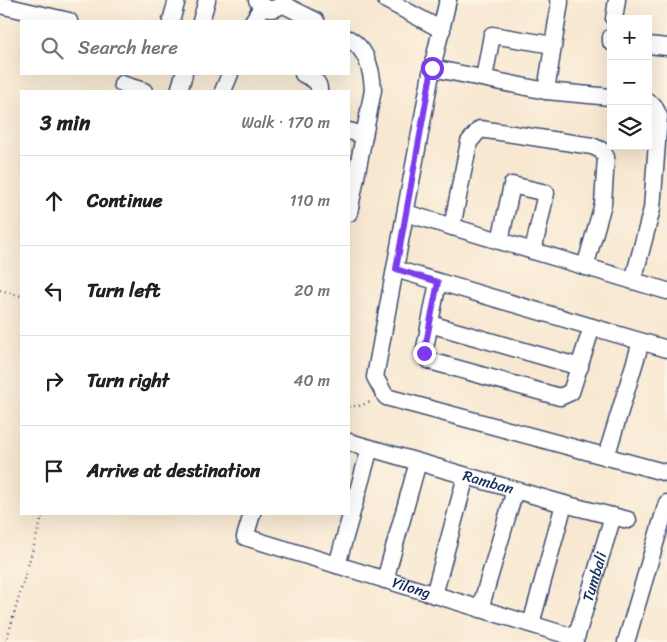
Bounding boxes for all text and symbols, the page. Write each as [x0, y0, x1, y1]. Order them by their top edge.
map controls [607, 15, 652, 150]
button: + [607, 15, 652, 60]
search box [20, 20, 350, 75]
text: Search here [78, 31, 178, 64]
icon: search [38, 34, 66, 62]
route start [421, 57, 444, 80]
button: − [607, 60, 652, 105]
text: 3 min [40, 104, 90, 142]
button: layers [607, 105, 652, 150]
text: Walk · 170 m [241, 108, 330, 137]
text: Continue [87, 184, 163, 217]
text: 110 m [290, 186, 330, 215]
icon: ahead [40, 187, 68, 215]
text: Turn left [87, 274, 160, 307]
text: 20 m [294, 276, 330, 305]
icon: left [40, 277, 68, 305]
route end [413, 342, 436, 365]
text: Turn right [87, 364, 169, 397]
text: 40 m [293, 366, 330, 395]
icon: right [40, 367, 68, 395]
text: Arrive at destination [87, 454, 260, 487]
icon: arrive [40, 457, 68, 485]
street label: Ramban [460, 462, 517, 502]
street label: Tumbali [575, 548, 615, 605]
street label: Yilong [389, 570, 434, 606]

